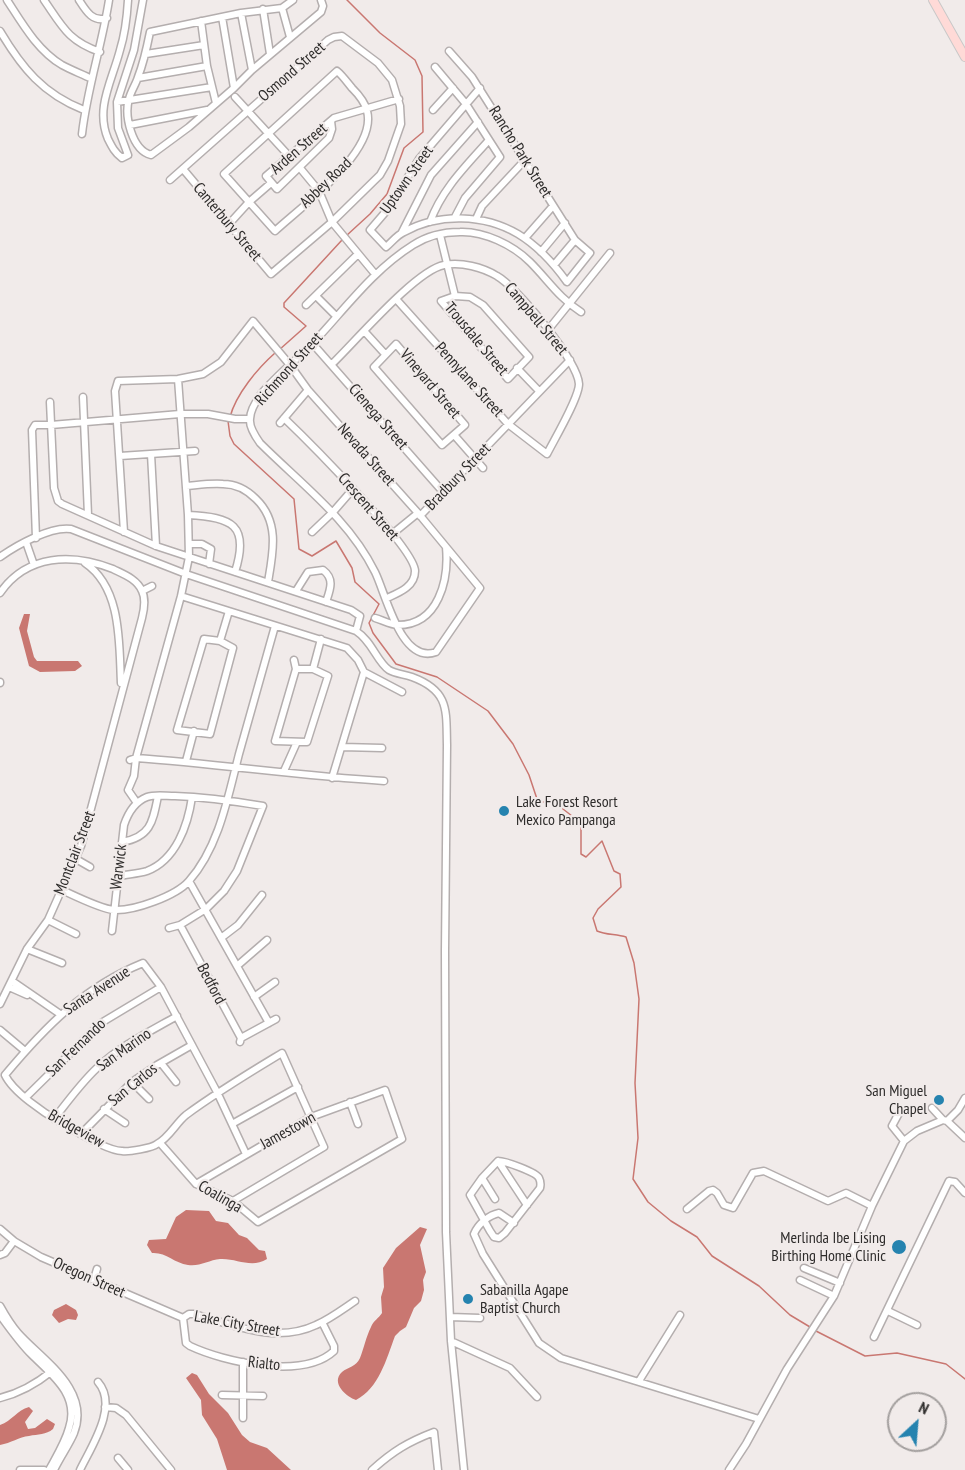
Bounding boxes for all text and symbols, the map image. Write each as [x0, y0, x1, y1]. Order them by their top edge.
street label: Osmond Street [255, 38, 329, 106]
street label: Rancho Park Street [484, 103, 556, 201]
street label: Arden Street [267, 119, 331, 179]
street label: Uptown Street [376, 142, 438, 218]
street label: Abbey Road [296, 154, 356, 212]
street label: Canterbury Street [189, 179, 265, 265]
street label: Campbell Street [500, 279, 572, 359]
street label: Trousdale Street [440, 299, 512, 379]
street label: Richmond Street [251, 329, 327, 409]
street label: Pennylane Street [431, 339, 507, 421]
street label: Vineyard Street [395, 345, 465, 423]
street label: Cienega Street [344, 380, 412, 454]
street label: Nevada Street [333, 420, 399, 490]
street label: Bradbury Street [421, 439, 495, 515]
street label: Crescent Street [333, 469, 403, 545]
place label: Lake Forest Resort Mexico Pampanga [516, 792, 618, 830]
marker: Lake Forest Resort Mexico Pampanga [497, 804, 511, 818]
street label: Montclair Street [50, 808, 100, 898]
street label: Warwick [107, 843, 131, 891]
street label: Bedford [192, 960, 230, 1008]
street label: Santa Avenue [60, 963, 134, 1019]
street label: San Fernando [42, 1015, 110, 1081]
street label: San Marino [93, 1024, 155, 1076]
street label: San Carlos [105, 1059, 161, 1111]
place label: San Miguel Chapel [865, 1081, 927, 1119]
marker: San Miguel Chapel [932, 1093, 946, 1107]
street label: Bridgeview [45, 1106, 107, 1152]
street label: Jamestown [257, 1108, 319, 1154]
street label: Coalinga [195, 1177, 245, 1217]
place label: Merlinda Ibe Lising Birthing Home Clinic [771, 1228, 886, 1266]
marker: Merlinda Ibe Lising Birthing Home Clinic [890, 1238, 908, 1256]
street label: Oregon Street [50, 1254, 128, 1302]
place label: Sabanilla Agape Baptist Church [480, 1280, 569, 1318]
marker: Sabanilla Agape Baptist Church [461, 1292, 475, 1306]
street label: Lake City Street [193, 1307, 281, 1341]
street label: Rialto [247, 1353, 281, 1375]
north arrow [887, 1392, 947, 1452]
text: N [916, 1397, 932, 1418]

